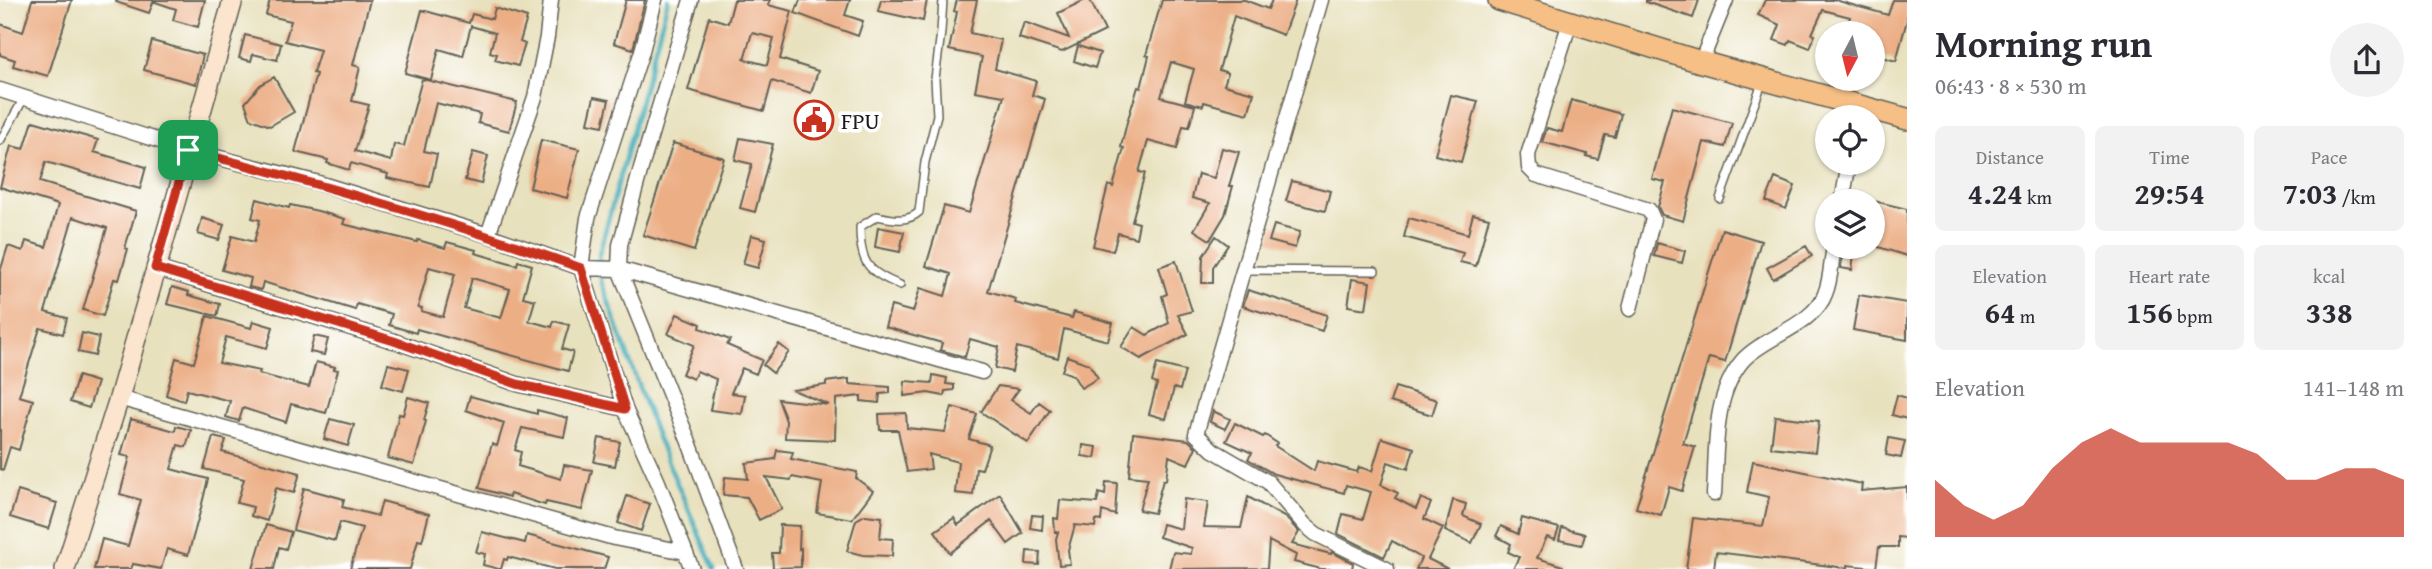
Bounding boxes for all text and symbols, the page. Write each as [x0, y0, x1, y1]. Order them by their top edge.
text: Morning run [1935, 15, 2152, 71]
north arrow [1815, 21, 1885, 91]
map controls [1815, 21, 1885, 259]
button: share [2330, 23, 2404, 97]
text: 06:43 · 8 × 530 m [1935, 69, 2087, 102]
public building icon: FPU [793, 99, 835, 141]
place label: FPU [841, 104, 880, 137]
button: locate [1815, 105, 1885, 175]
pin [158, 120, 218, 180]
icon: arrive [169, 131, 207, 169]
text: Distance [1976, 143, 2044, 171]
text: Time [2149, 143, 2190, 171]
text: Pace [2311, 143, 2347, 171]
text: 4.24 [1968, 171, 2023, 215]
text: 29:54 [2134, 171, 2205, 215]
text: 7:03 [2282, 171, 2338, 215]
text: km [2023, 183, 2052, 211]
text: /km [2338, 183, 2376, 211]
button: layers [1815, 189, 1885, 259]
text: Elevation [1973, 262, 2047, 290]
text: Heart rate [2129, 262, 2210, 290]
text: kcal [2313, 262, 2345, 290]
text: 64 [1984, 290, 2016, 334]
text: 156 [2126, 290, 2173, 334]
text: 338 [2306, 290, 2352, 334]
text: m [2016, 302, 2035, 330]
text: bpm [2173, 302, 2213, 330]
text: Elevation [1935, 371, 2025, 404]
text: 141–148 m [2303, 371, 2404, 404]

